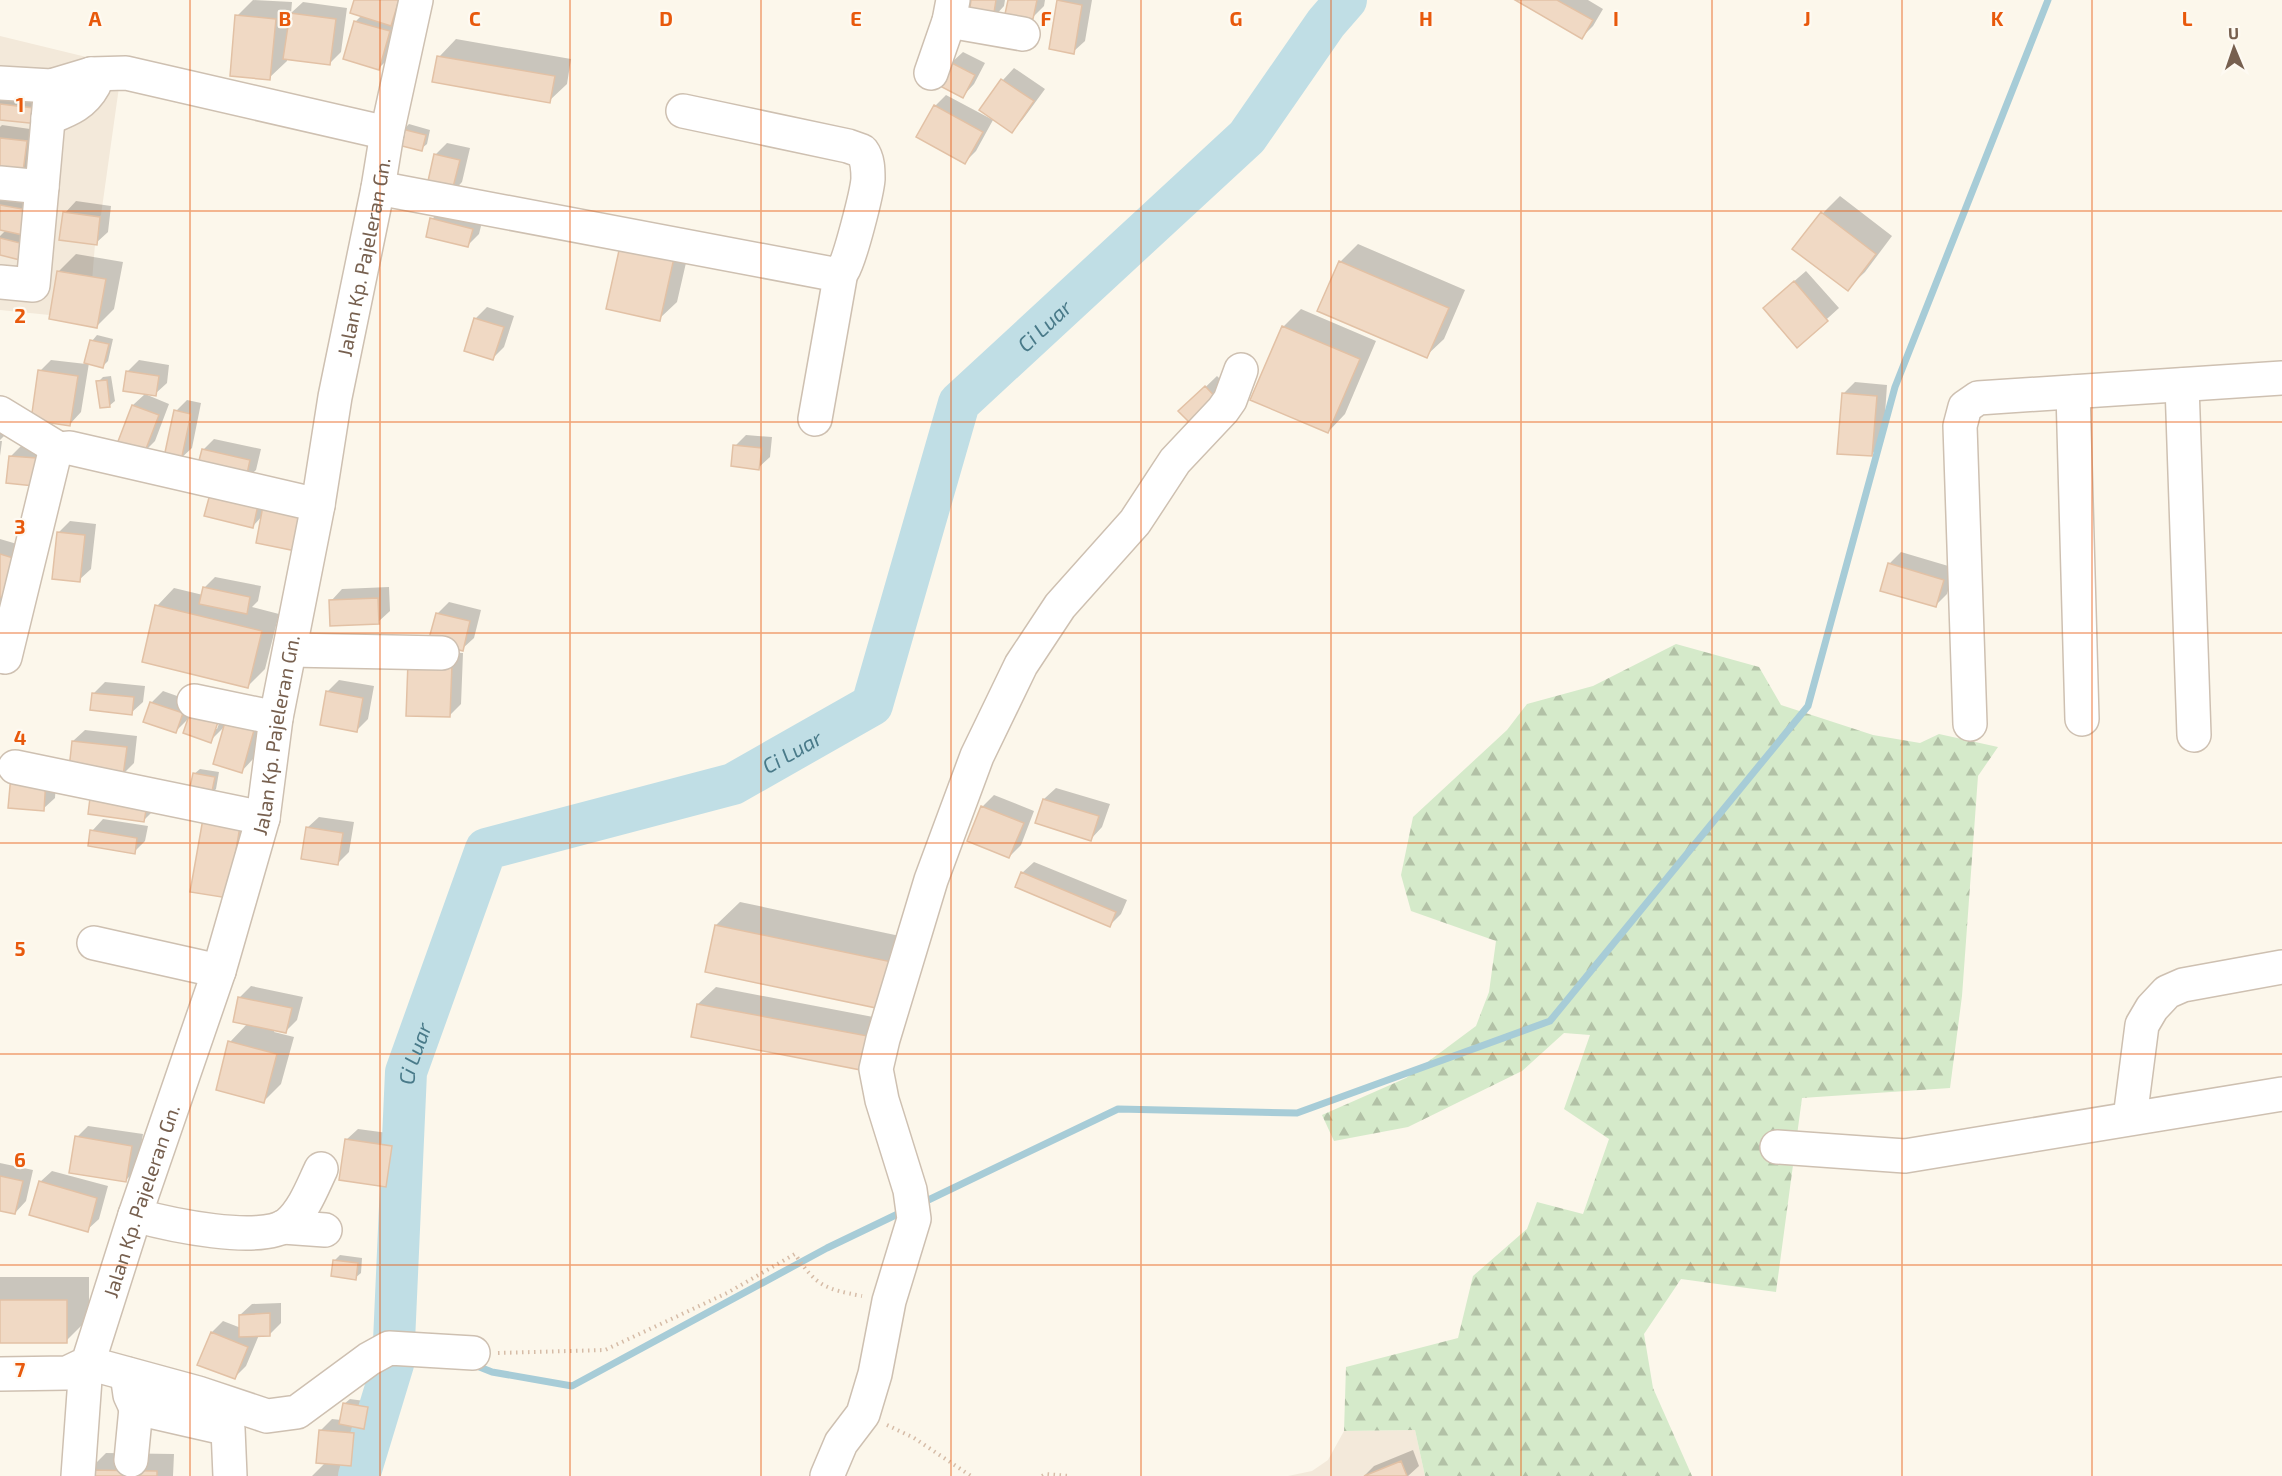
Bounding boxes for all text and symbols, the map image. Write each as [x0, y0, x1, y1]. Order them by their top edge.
text: A [88, 6, 102, 30]
text: B [279, 6, 291, 30]
text: C [469, 6, 481, 30]
text: D [659, 6, 673, 30]
text: E [850, 6, 862, 30]
text: F [1040, 6, 1052, 30]
text: G [1230, 6, 1242, 30]
text: H [1419, 6, 1433, 30]
text: I [1613, 6, 1619, 30]
text: J [1803, 6, 1811, 30]
text: K [1991, 6, 2004, 30]
text: L [2182, 6, 2193, 30]
north arrow [2204, 18, 2264, 78]
text: U [2228, 23, 2239, 42]
text: 1 [16, 92, 24, 116]
street label: Jalan Kp. Pajeleran Gn. [332, 156, 395, 359]
water label: Ci Luar [1011, 293, 1076, 356]
text: 2 [14, 303, 26, 327]
text: 3 [14, 514, 26, 538]
street label: Jalan Kp. Pajeleran Gn. [247, 633, 304, 838]
water label: Ci Luar [757, 724, 826, 778]
text: 4 [14, 725, 27, 749]
text: 5 [14, 936, 26, 960]
water label: Ci Luar [393, 1018, 436, 1085]
street label: Jalan Kp. Pajeleran Gn. [98, 1101, 184, 1300]
text: 6 [14, 1147, 26, 1171]
text: 7 [15, 1357, 26, 1381]

